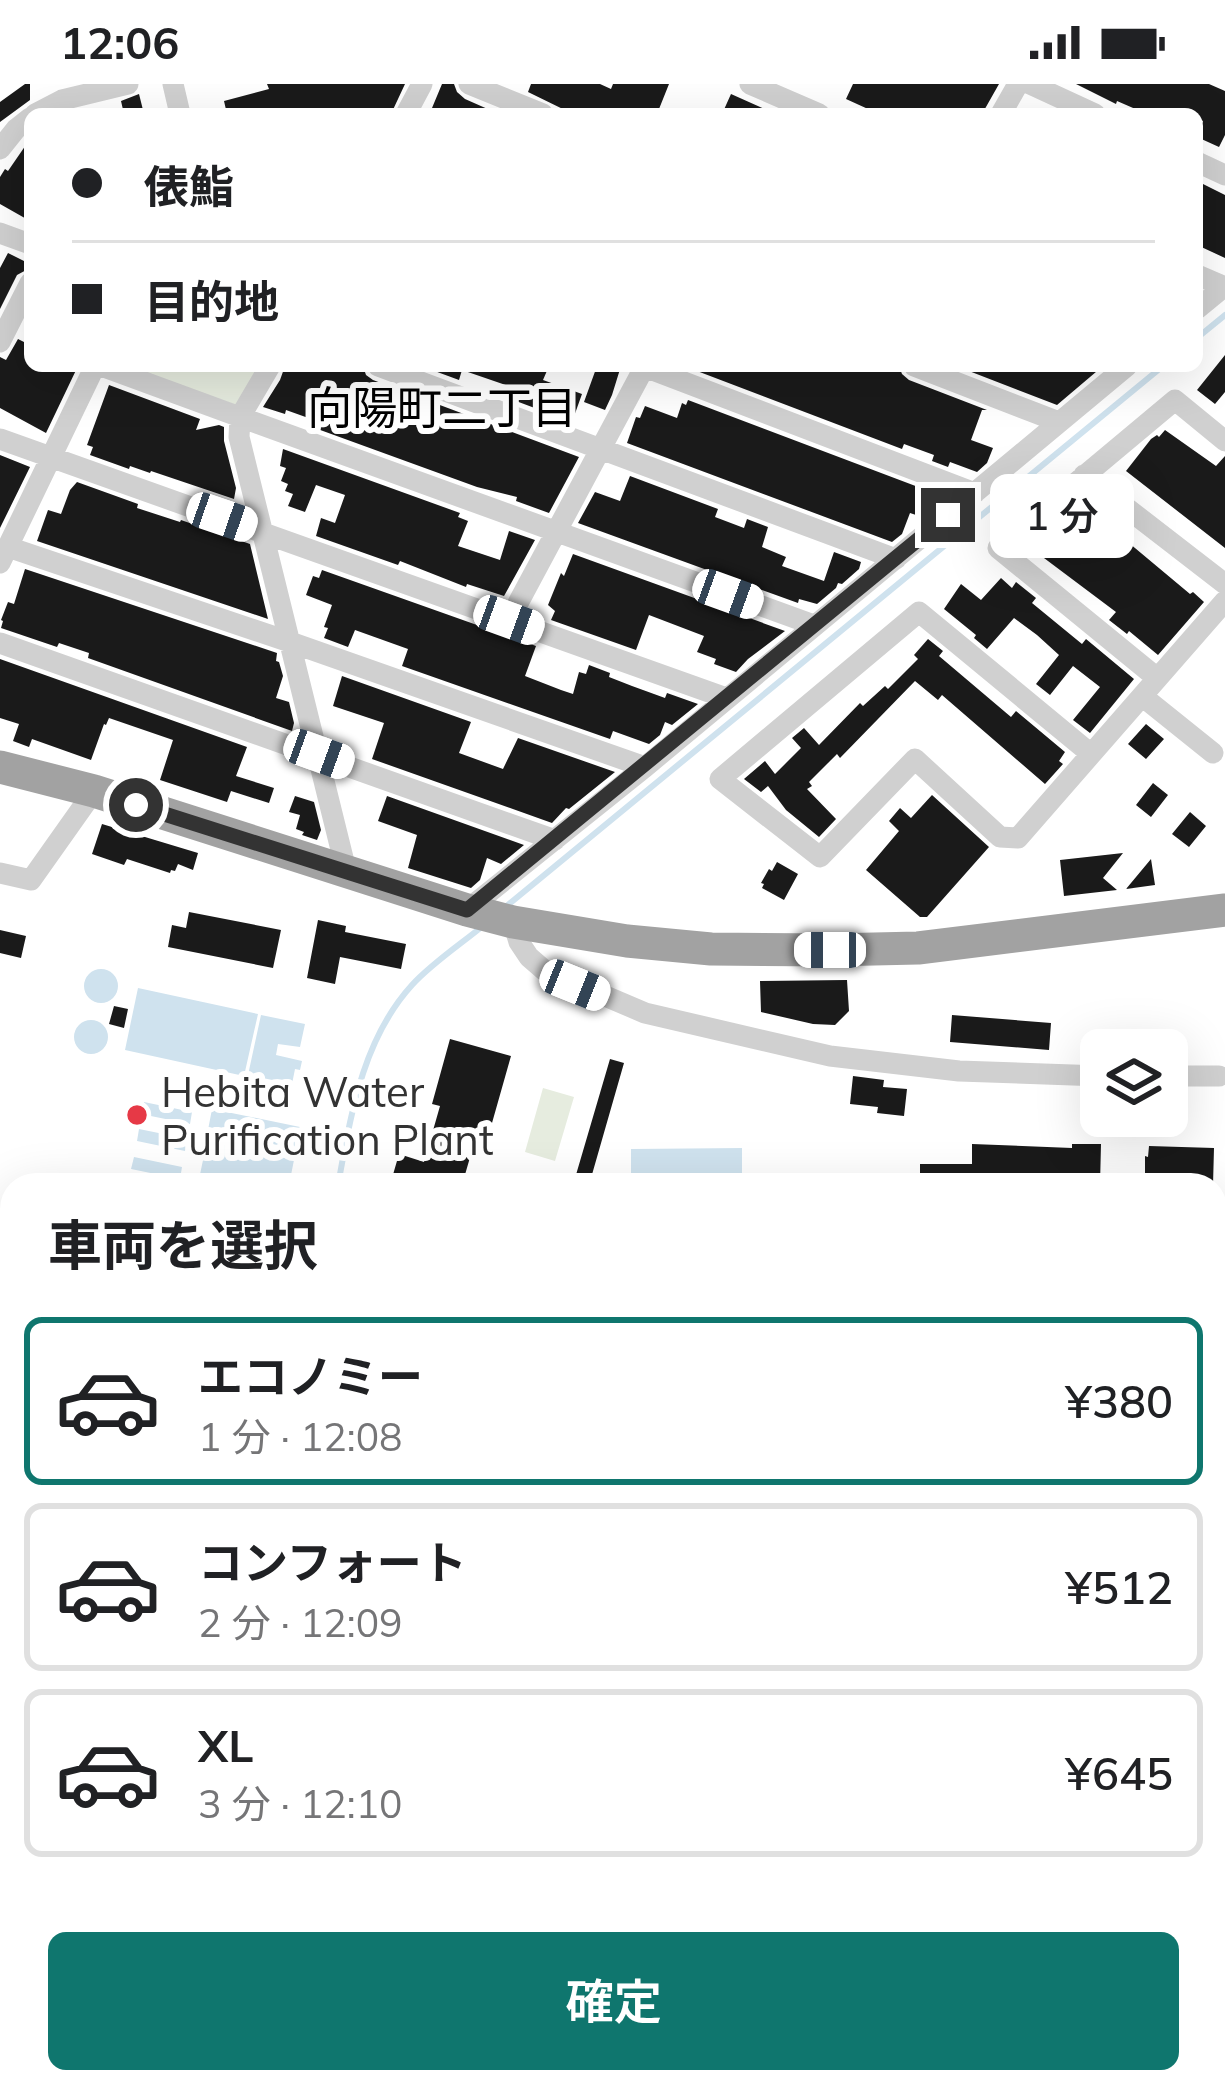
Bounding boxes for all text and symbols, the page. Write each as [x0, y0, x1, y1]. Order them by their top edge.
text: 12:06 [60, 14, 179, 70]
text: 俵鮨 [144, 158, 234, 214]
text: 目的地 [144, 273, 279, 329]
district label: 向陽町二丁目 [307, 379, 577, 435]
callout: 1 分 [990, 473, 1134, 557]
car [182, 488, 262, 546]
route end [921, 488, 975, 542]
text: 1 分 [1026, 491, 1098, 540]
car [688, 565, 768, 623]
car [469, 591, 549, 649]
car [279, 725, 359, 783]
route start [109, 778, 163, 832]
car [794, 932, 866, 968]
car [535, 955, 615, 1015]
map controls [1080, 1029, 1188, 1137]
button: layers [1080, 1029, 1188, 1137]
place label: Hebita Water Purification Plant [161, 1065, 494, 1166]
marker: Hebita Water Purification Plant [124, 1102, 150, 1128]
text: 車両を選択 [48, 1211, 318, 1279]
icon: car [54, 1347, 162, 1455]
text: エコノミー [198, 1348, 423, 1404]
text: ¥380 [1065, 1373, 1173, 1429]
text: 1 分 · 12:08 [198, 1412, 402, 1461]
icon: car [54, 1533, 162, 1641]
text: コンフォート [198, 1534, 467, 1590]
text: ¥512 [1065, 1559, 1173, 1615]
text: 2 分 · 12:09 [198, 1598, 402, 1647]
text: XL [198, 1717, 253, 1773]
icon: car [54, 1719, 162, 1827]
text: ¥645 [1065, 1745, 1173, 1801]
text: 3 分 · 12:10 [198, 1779, 402, 1828]
button: 確定 [48, 1932, 1179, 2070]

